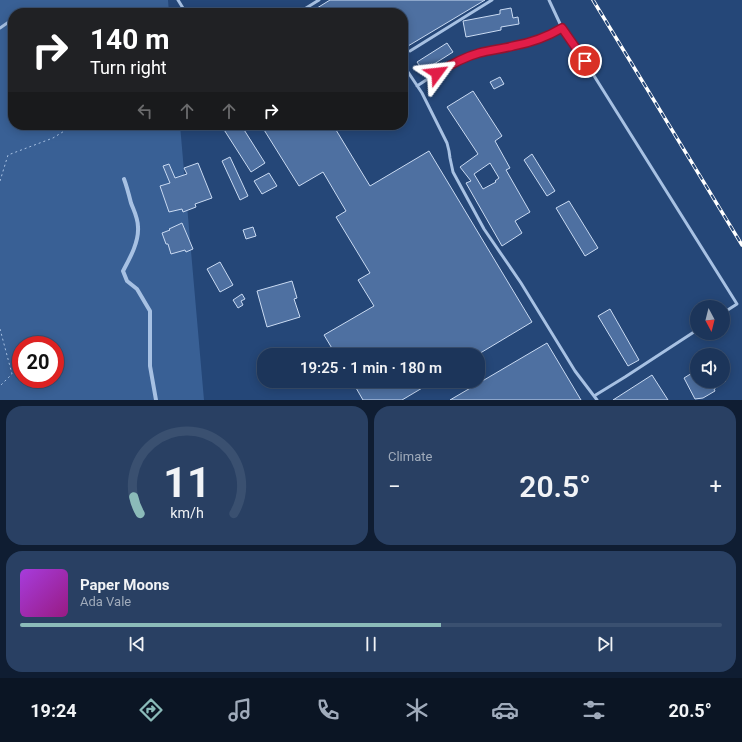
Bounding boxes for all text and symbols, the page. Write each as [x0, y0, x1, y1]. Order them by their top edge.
text: 140 m [90, 23, 169, 56]
icon: right [24, 24, 76, 76]
pin [568, 44, 602, 78]
icon: arrive [574, 50, 596, 72]
position arrow [416, 52, 458, 94]
text: Turn right [90, 57, 167, 78]
icon: left [134, 100, 156, 122]
icon: ahead [176, 100, 198, 122]
icon: ahead [218, 100, 240, 122]
icon: right [260, 100, 282, 122]
north arrow [690, 300, 730, 340]
map controls [690, 300, 730, 388]
speed limit sign: 20 [12, 336, 64, 388]
button: sound [690, 348, 730, 388]
text: 19:25 · 1 min · 180 m [300, 359, 442, 377]
text: Climate [388, 449, 432, 464]
text: 11 [163, 457, 211, 506]
text: 20.5° [519, 469, 591, 504]
text: − [388, 474, 401, 499]
text: + [710, 474, 722, 499]
text: km/h [170, 504, 204, 520]
text: Paper Moons [80, 576, 170, 594]
text: Ada Vale [80, 594, 131, 609]
icon: previous [126, 633, 148, 655]
icon: pause [360, 633, 382, 655]
icon: next [594, 633, 616, 655]
icon: directions [137, 696, 165, 724]
icon: music [226, 696, 254, 724]
icon: phone [314, 696, 342, 724]
icon: climate [403, 696, 431, 724]
icon: car [491, 696, 519, 724]
icon: filters [580, 696, 608, 724]
text: 19:24 [30, 700, 77, 721]
text: 20.5° [668, 700, 712, 721]

